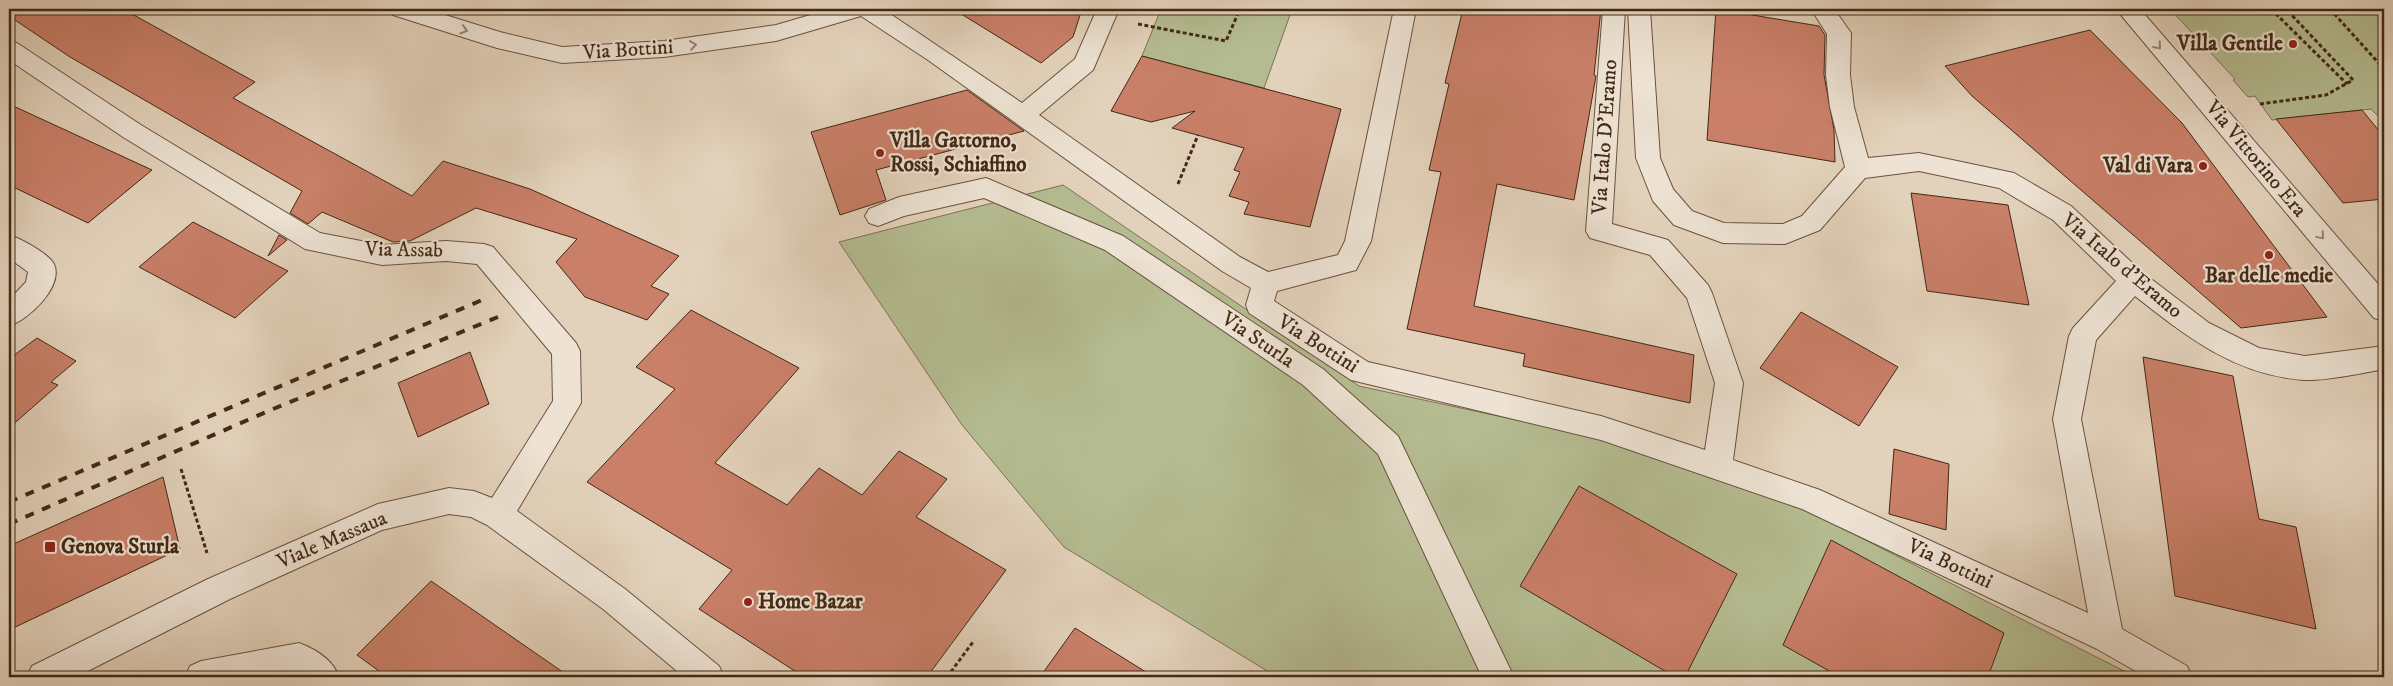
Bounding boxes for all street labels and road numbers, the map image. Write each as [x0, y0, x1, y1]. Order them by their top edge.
street label: Via Bottini [581, 34, 674, 66]
street label: Via Italo D'Eramo [1587, 59, 1623, 216]
street label: Via Vittorino Era [2199, 95, 2312, 223]
street label: Via Italo d'Eramo [2055, 207, 2188, 324]
street label: Via Assab [364, 236, 443, 264]
street label: Via Sturla [1216, 306, 1300, 374]
street label: Via Bottini [1272, 308, 1363, 379]
street label: Viale Massaua [272, 505, 391, 575]
street label: Via Bottini [1902, 533, 1997, 595]

